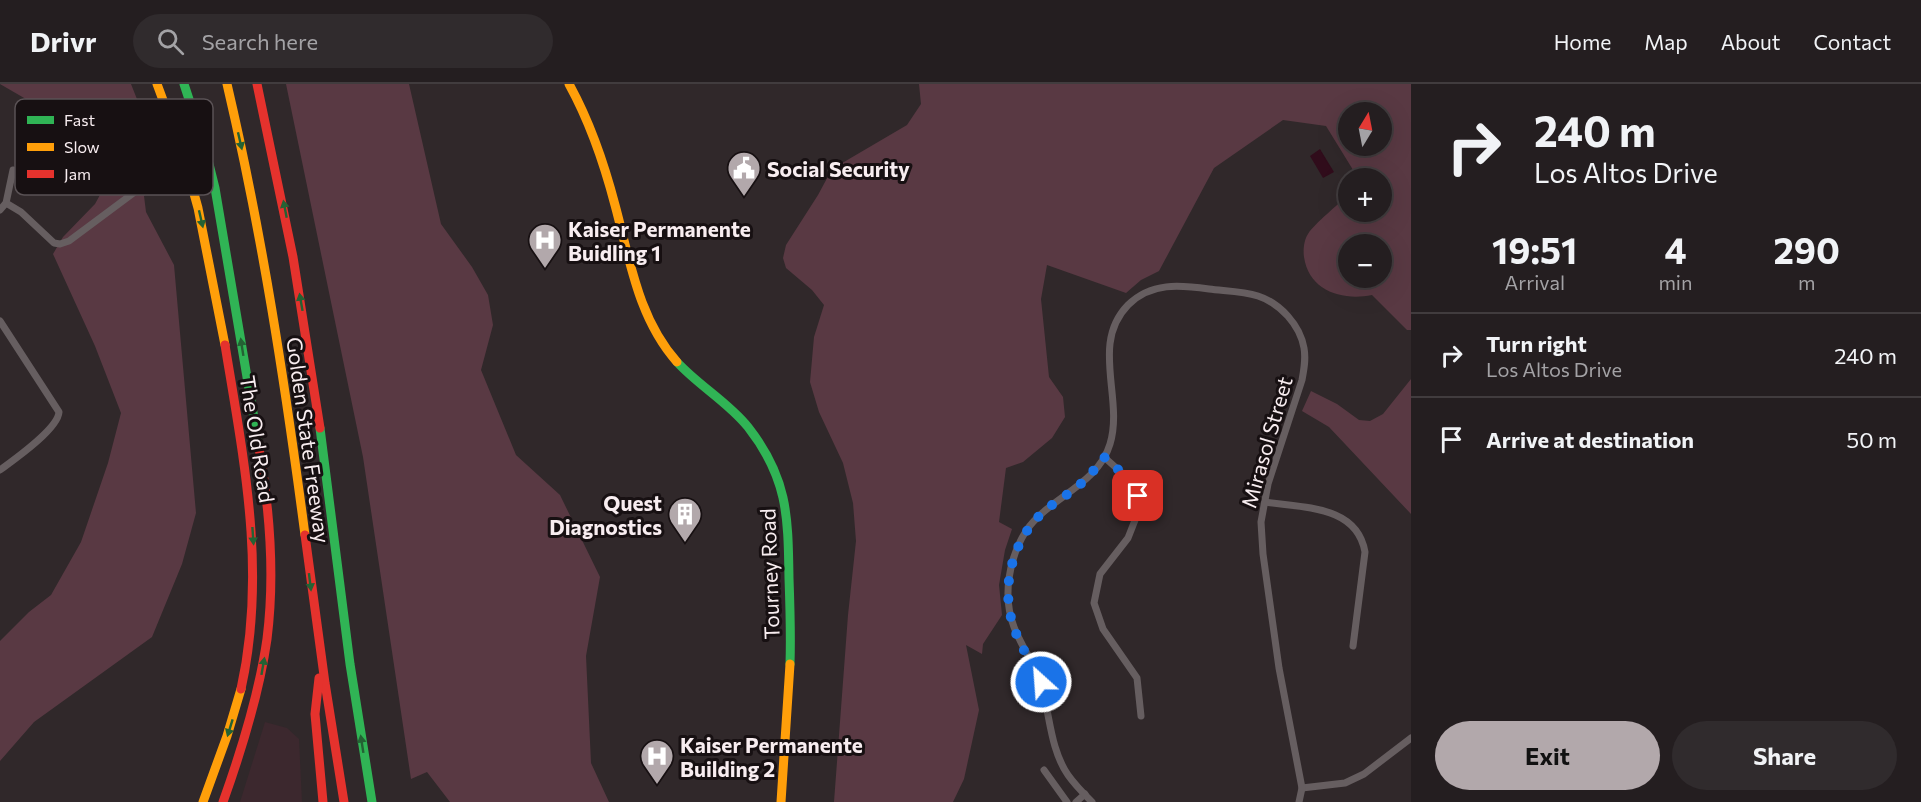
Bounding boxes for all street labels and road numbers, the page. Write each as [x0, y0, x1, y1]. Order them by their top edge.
street label: Golden State Freeway [282, 335, 336, 545]
street label: Mirasol Street [1235, 373, 1297, 511]
street label: The Old Road [236, 374, 280, 504]
street label: Tourney Road [754, 508, 784, 640]

